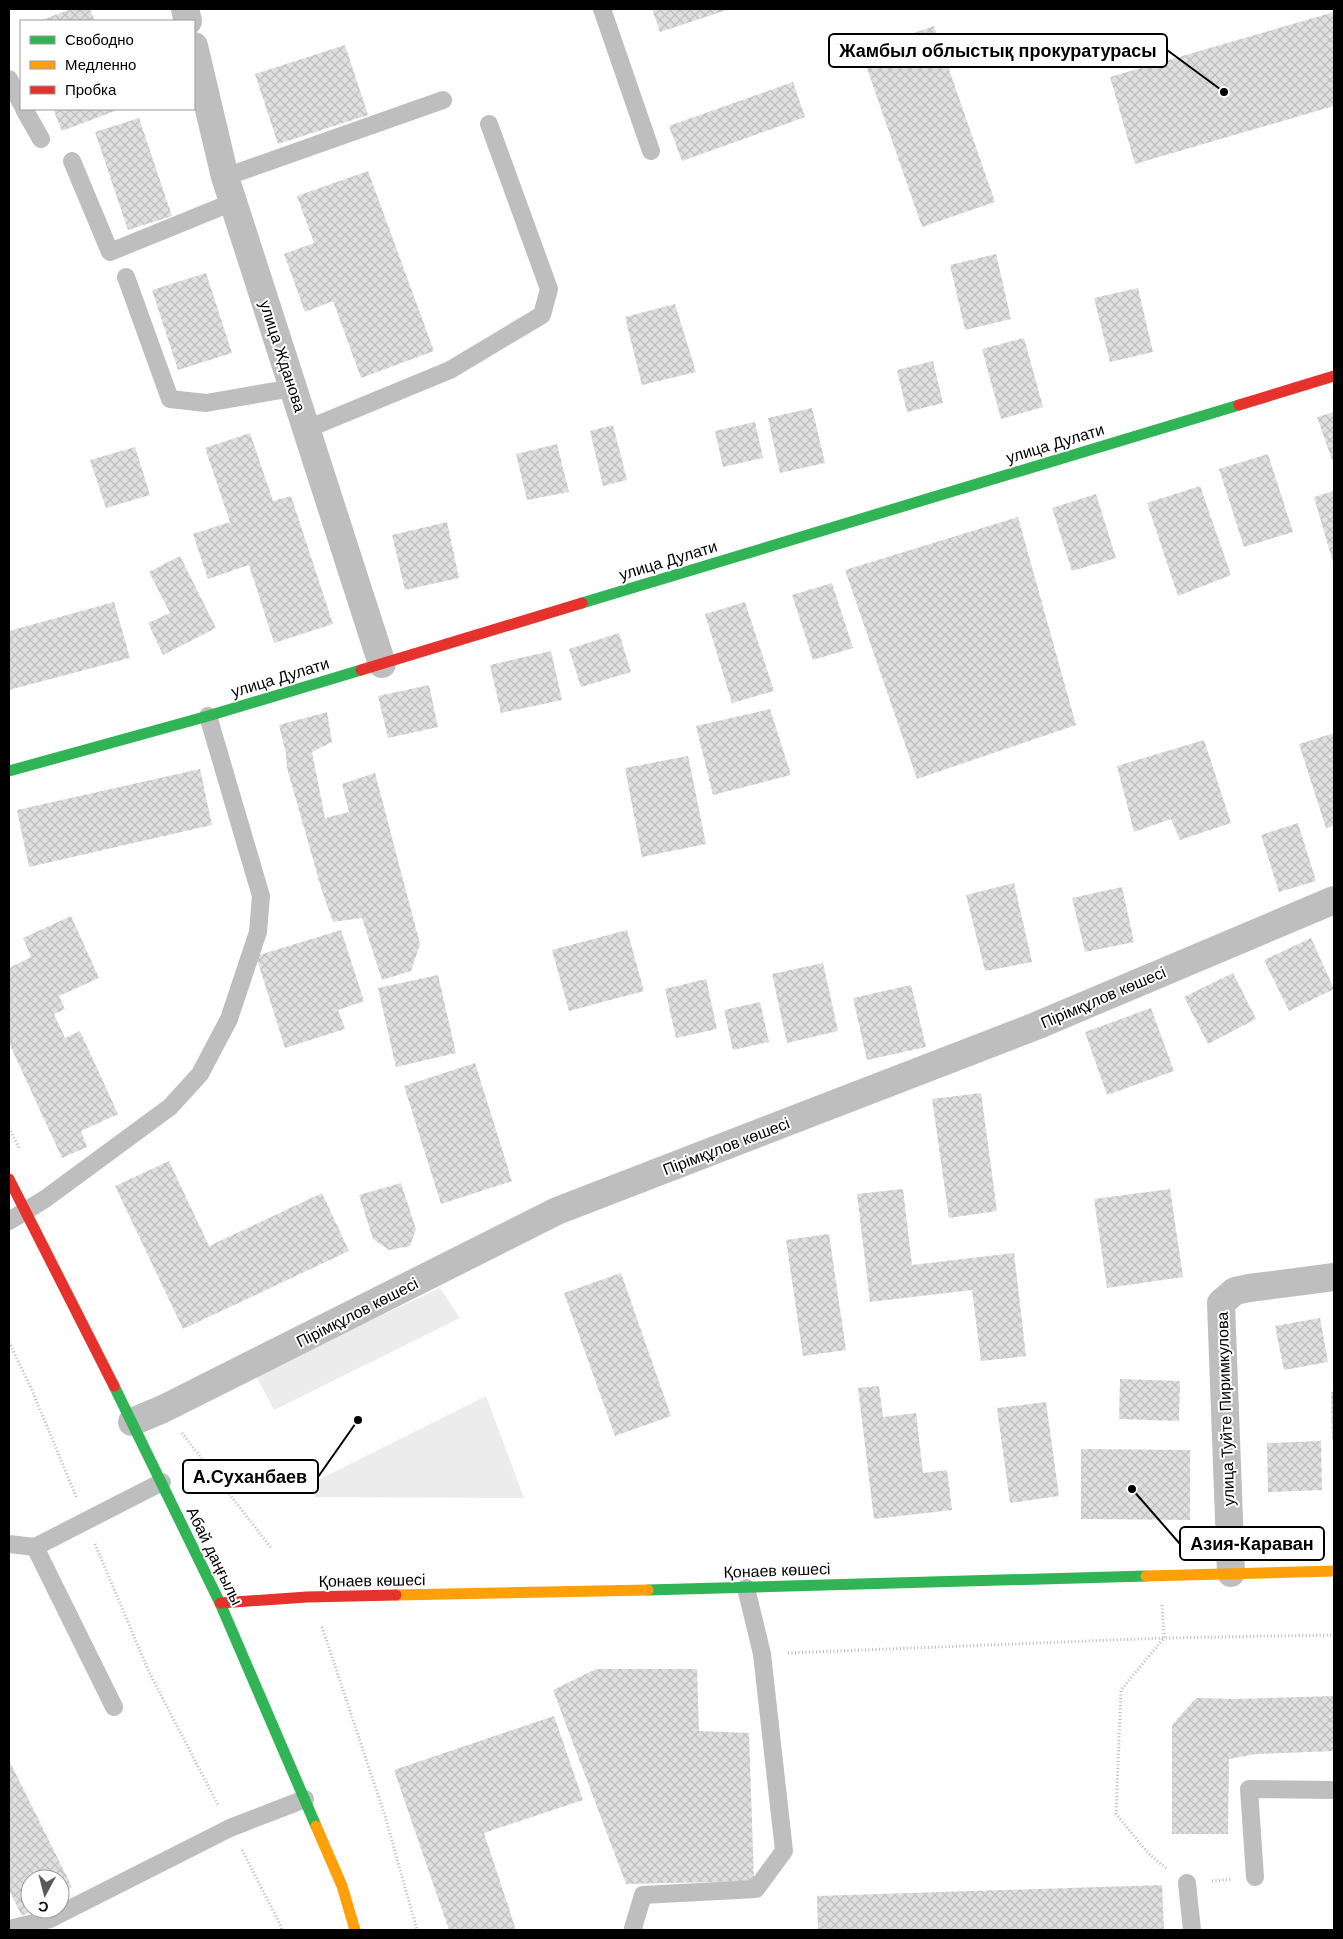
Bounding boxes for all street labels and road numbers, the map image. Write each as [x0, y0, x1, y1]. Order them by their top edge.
street label: улица Жданова [256, 298, 309, 414]
street label: улица Дулати [1004, 421, 1106, 466]
street label: улица Дулати [617, 538, 719, 583]
street label: улица Дулати [229, 655, 331, 700]
street label: Пірімқұлов көшесі [1038, 963, 1168, 1031]
street label: Пірімқұлов көшесі [661, 1115, 792, 1178]
street label: Пірімқұлов көшесі [294, 1274, 421, 1350]
street label: улица Туйте Пиримкулова [1214, 1311, 1237, 1506]
street label: Абай даңғылы [183, 1504, 246, 1608]
street label: Қонаев көшесі [723, 1560, 831, 1581]
street label: Қонаев көшесі [318, 1571, 426, 1590]

